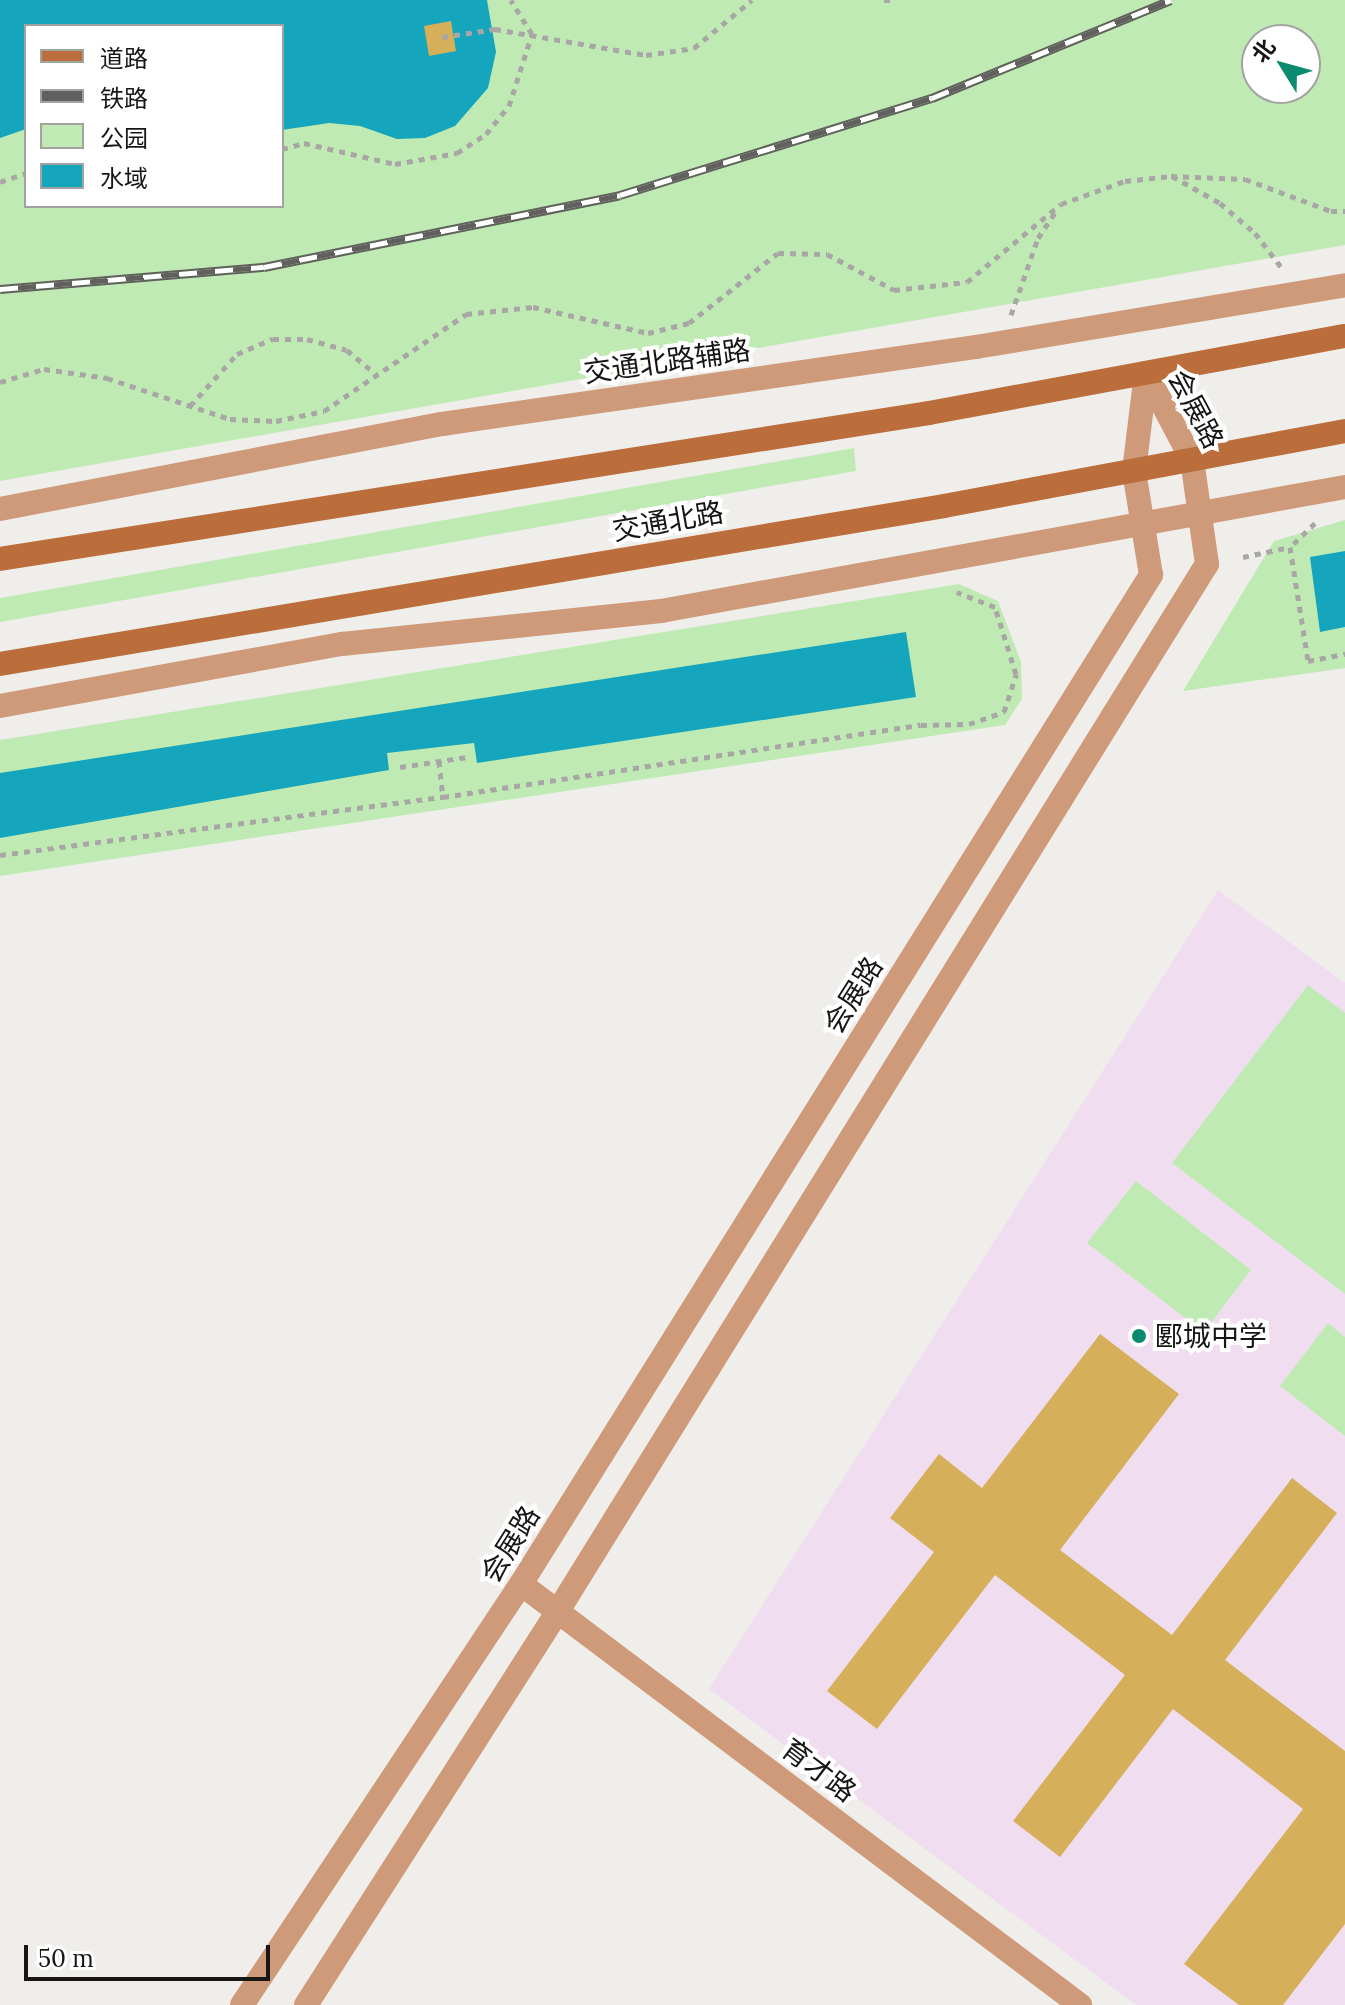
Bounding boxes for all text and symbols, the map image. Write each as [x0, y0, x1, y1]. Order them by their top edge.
legend [24, 24, 284, 208]
north arrow [1241, 24, 1321, 104]
text: 北 [1246, 34, 1281, 68]
text: 道路 [100, 43, 148, 74]
text: 铁路 [100, 83, 148, 114]
text: 公园 [100, 123, 148, 154]
text: 水域 [100, 163, 148, 194]
street label: 交通北路辅路 [581, 333, 753, 389]
street label: 会展路 [1161, 364, 1231, 454]
street label: 交通北路 [610, 495, 726, 547]
street label: 会展路 [816, 950, 890, 1040]
place label: 郾城中学 [1155, 1319, 1267, 1353]
marker: 郾城中学 [1130, 1327, 1148, 1345]
street label: 会展路 [473, 1499, 547, 1589]
street label: 育才路 [775, 1731, 863, 1809]
scale bar [28, 1929, 274, 1979]
text: 50 m [38, 1943, 94, 1974]

